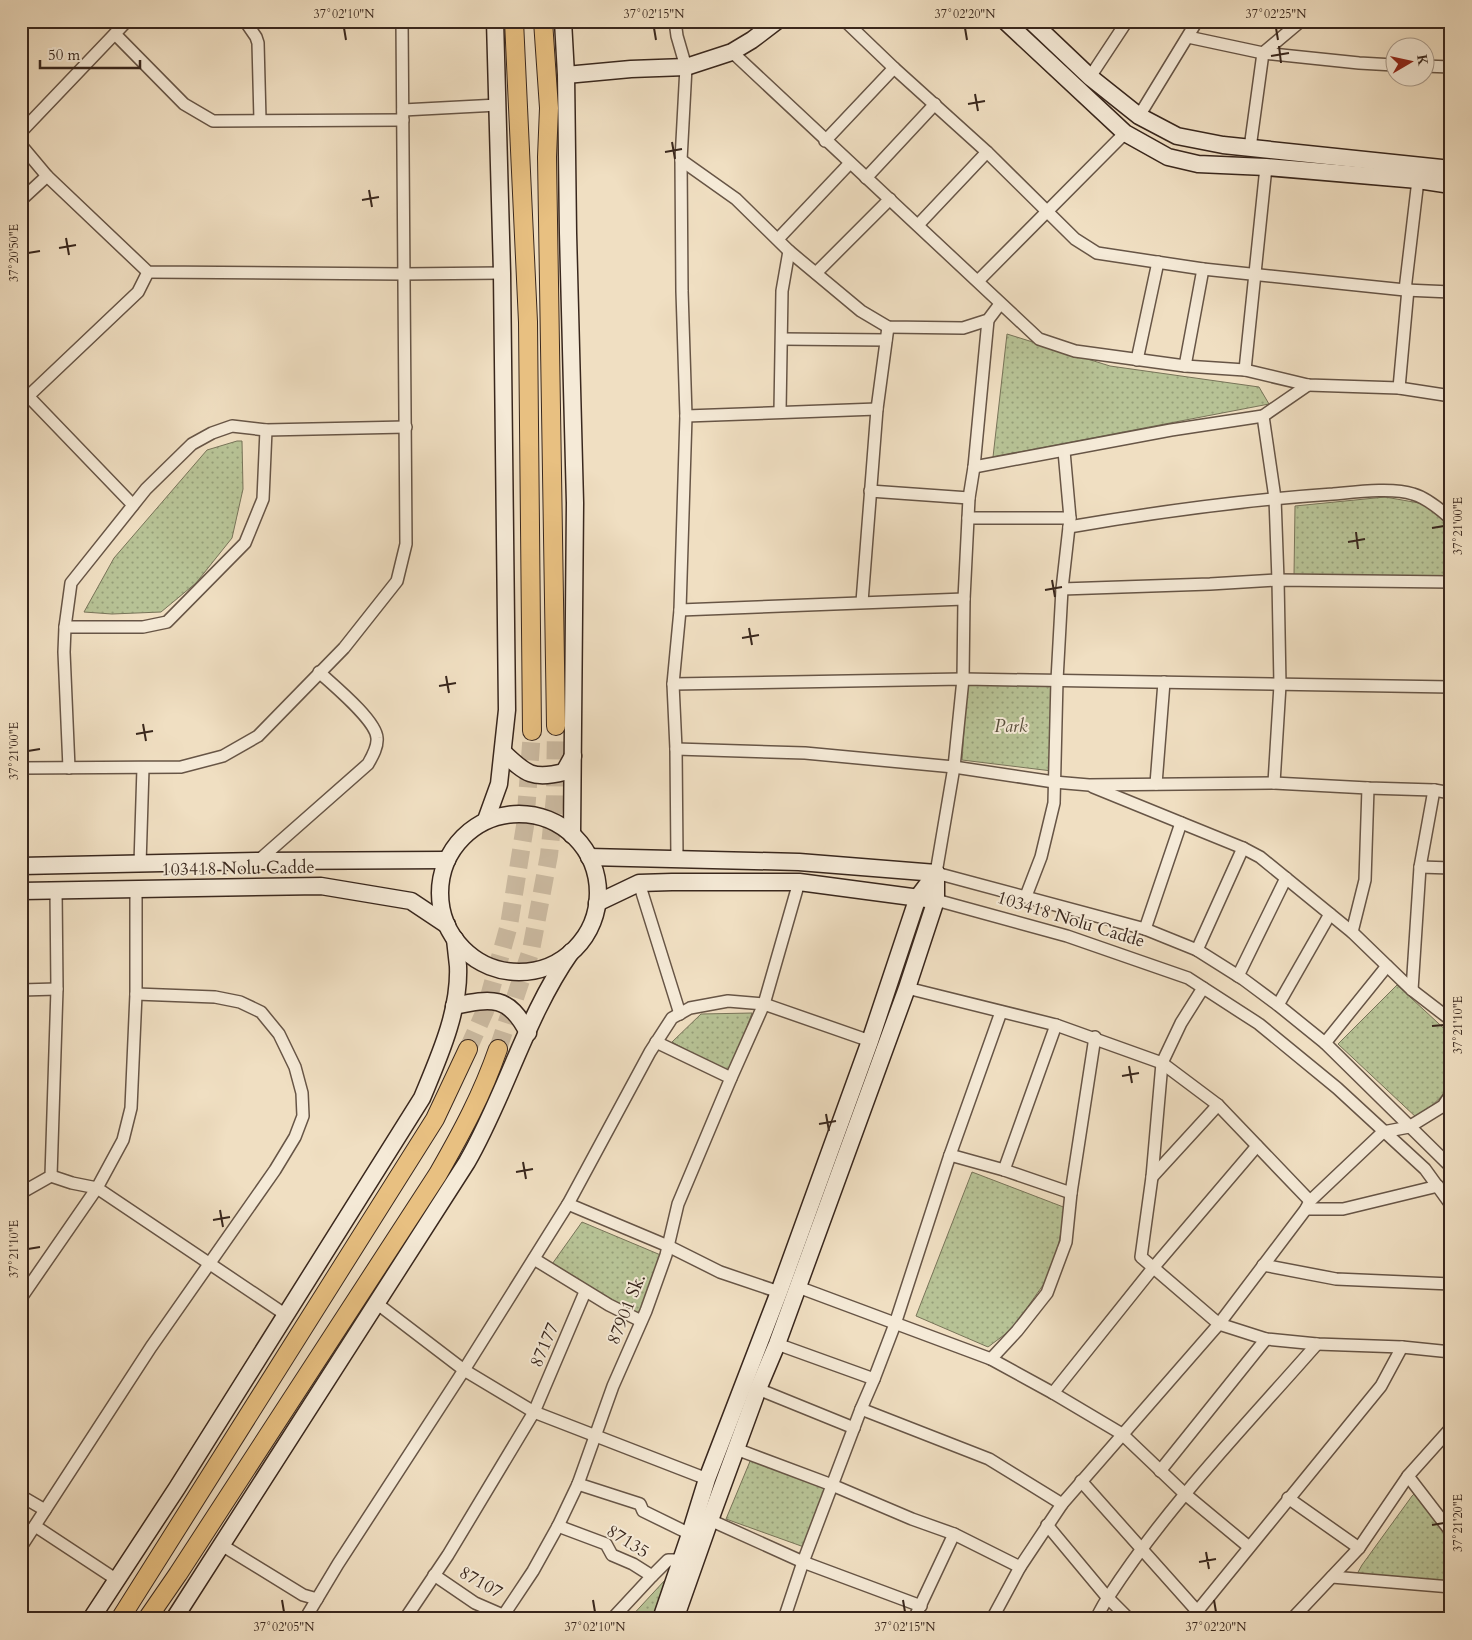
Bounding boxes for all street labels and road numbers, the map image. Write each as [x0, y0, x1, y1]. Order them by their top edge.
street label: 103418 Nolu Cadde [161, 855, 315, 882]
street label: 103418 Nolu Cadde [994, 885, 1148, 954]
street label: 87901 Sk. [601, 1270, 652, 1348]
street label: 87177 [524, 1319, 565, 1371]
street label: 87135 [602, 1519, 654, 1564]
street label: 87107 [455, 1560, 507, 1605]

